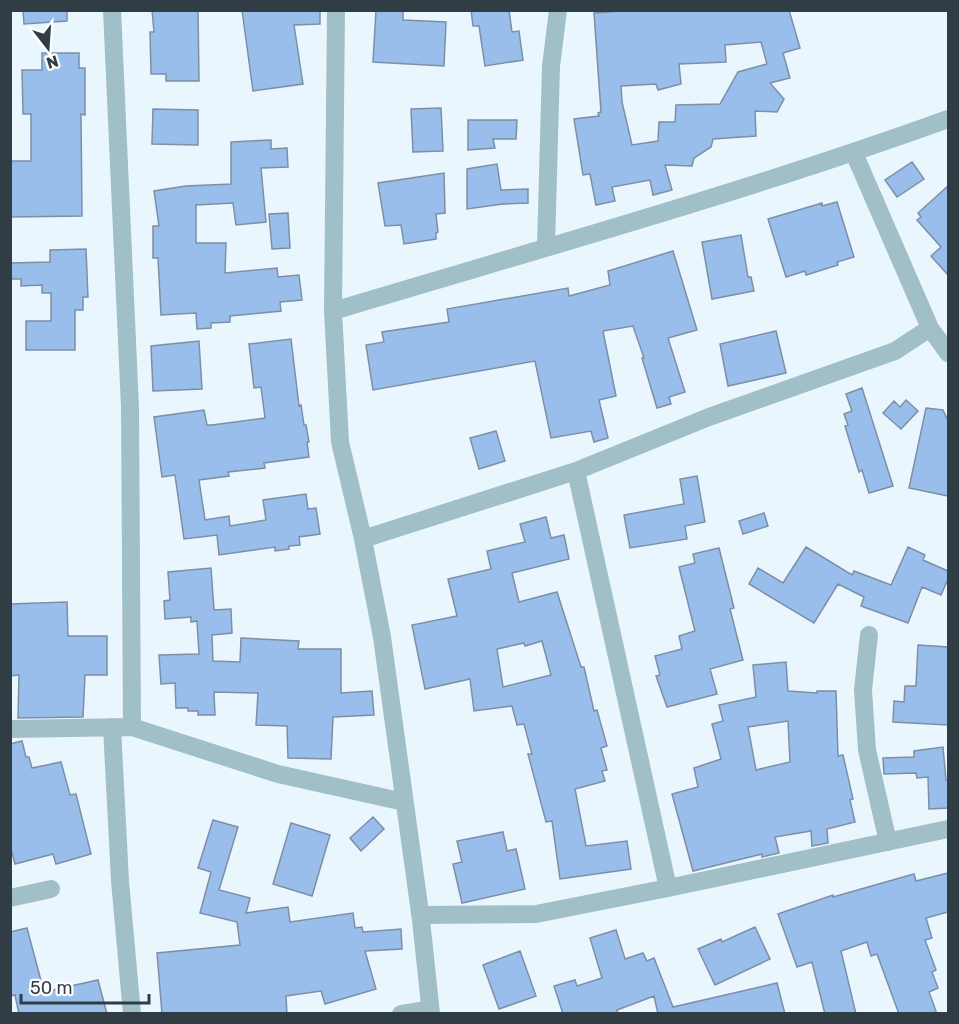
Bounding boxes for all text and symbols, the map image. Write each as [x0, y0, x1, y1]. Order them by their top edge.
north arrow [18, 18, 78, 78]
text: N [44, 51, 61, 73]
scale bar [21, 967, 148, 1005]
text: 50 m [30, 977, 73, 999]

